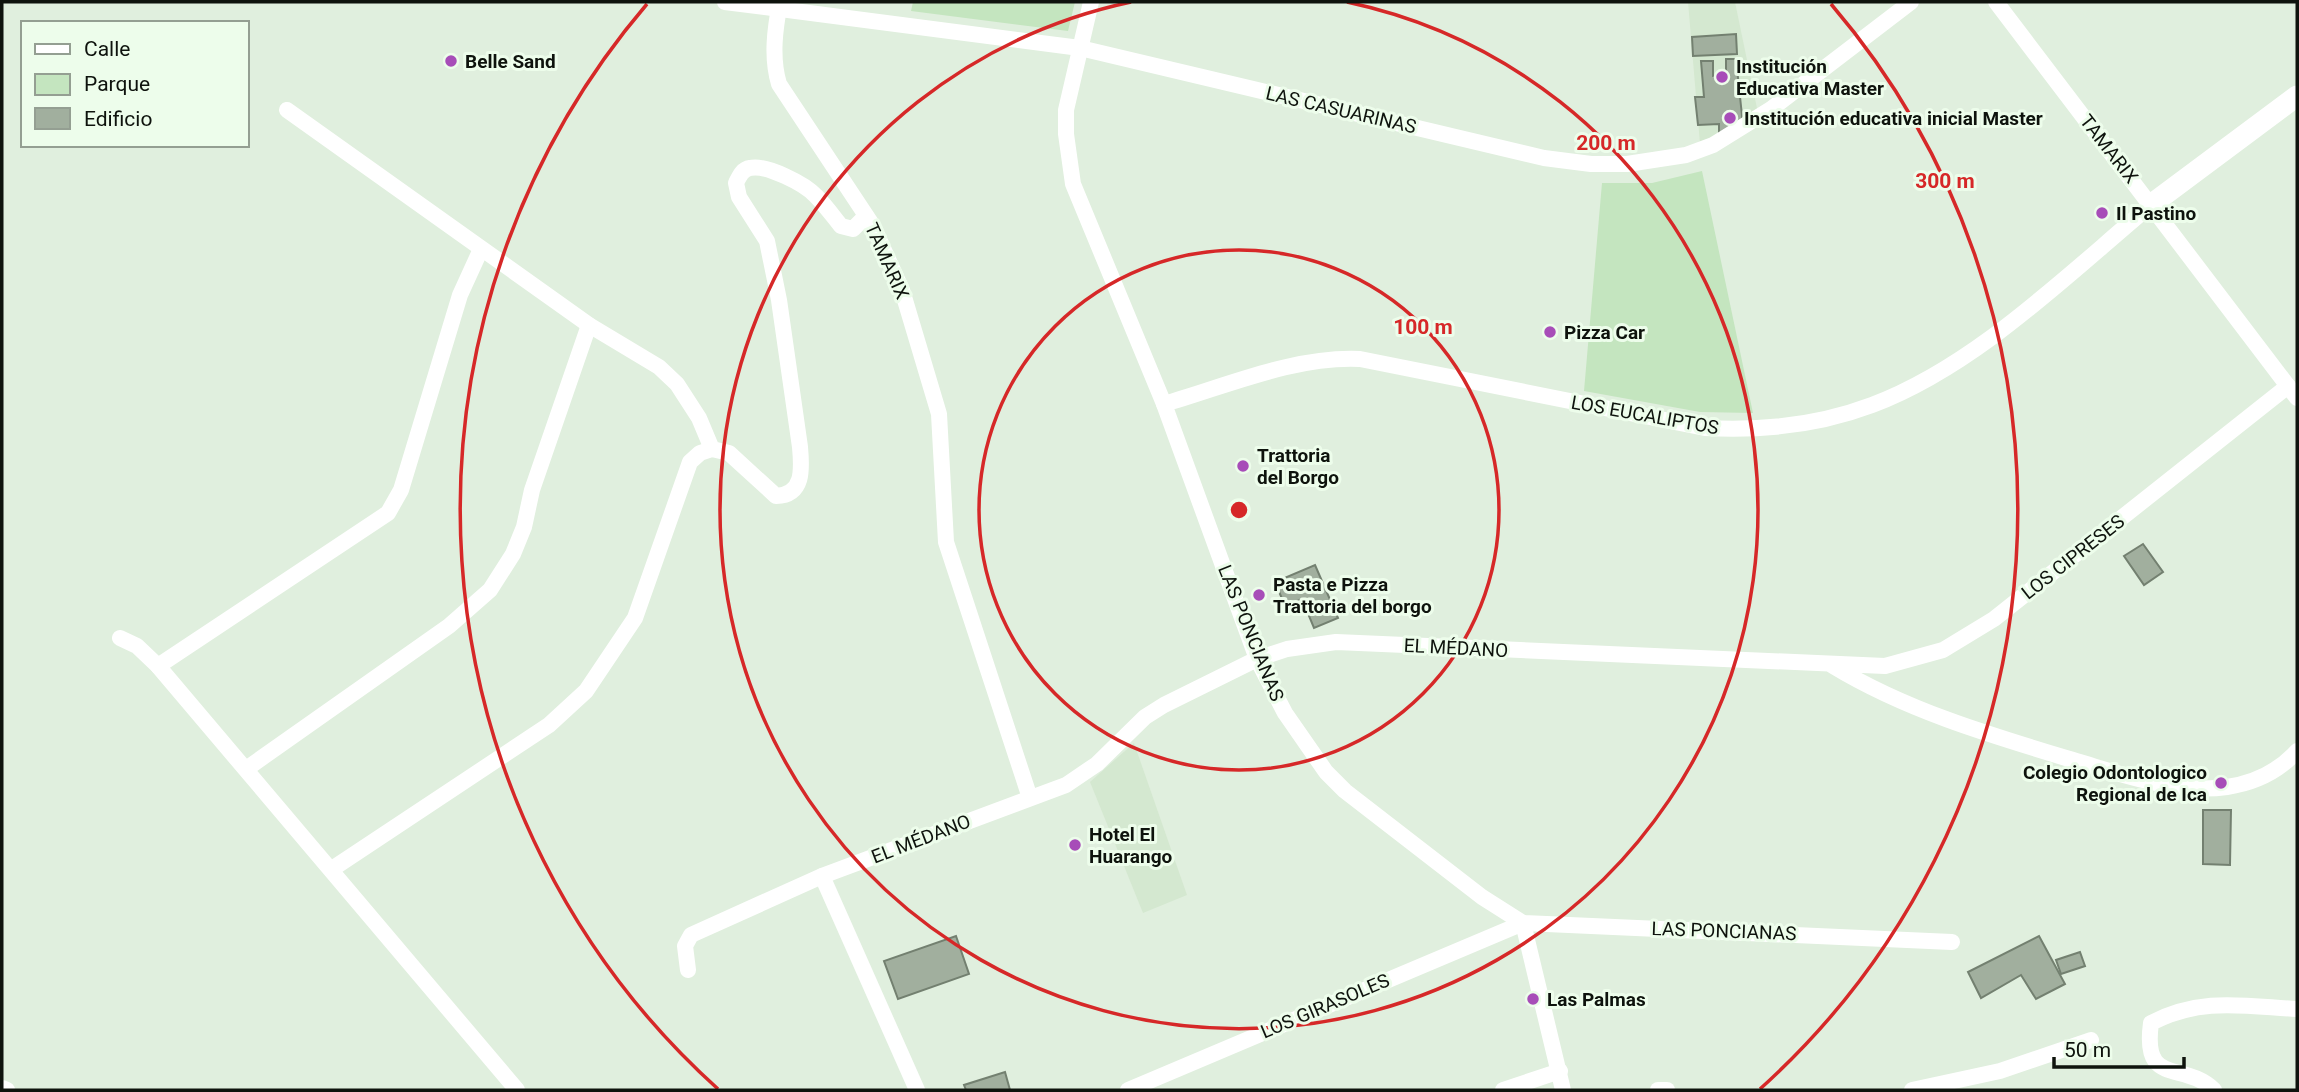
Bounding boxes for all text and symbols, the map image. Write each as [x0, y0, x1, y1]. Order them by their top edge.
legend [21, 21, 248, 147]
text: Calle [84, 37, 130, 61]
place label: Belle Sand [465, 50, 556, 73]
marker: Belle Sand [443, 53, 459, 69]
place label: Institución Educativa Master [1736, 55, 1884, 100]
marker: Institución Educativa Master [1714, 69, 1730, 85]
text: Parque [84, 72, 150, 96]
street label: LAS CASUARINAS [1264, 82, 1418, 138]
text: Edificio [84, 107, 152, 131]
place label: Institución educativa inicial Master [1744, 107, 2043, 130]
marker: Institución educativa inicial Master [1722, 110, 1738, 126]
street label: TAMARIX [2075, 110, 2143, 188]
text: 200 m [1576, 131, 1636, 155]
text: 300 m [1915, 169, 1975, 193]
place label: Il Pastino [2116, 202, 2196, 225]
marker: Il Pastino [2094, 205, 2110, 221]
street label: TAMARIX [860, 219, 914, 303]
text: 100 m [1393, 315, 1453, 339]
place label: Pizza Car [1564, 321, 1645, 344]
marker: Pizza Car [1542, 324, 1558, 340]
street label: LOS EUCALIPTOS [1569, 391, 1721, 439]
place label: Trattoria del Borgo [1257, 444, 1339, 489]
marker: Trattoria del Borgo [1235, 458, 1251, 474]
centre of rings [1227, 498, 1251, 522]
street label: LOS CIPRESES [2017, 510, 2129, 604]
street label: LAS PONCIANAS [1213, 562, 1289, 704]
place label: Pasta e Pizza Trattoria del borgo [1273, 573, 1432, 618]
marker: Pasta e Pizza Trattoria del borgo [1251, 587, 1267, 603]
street label: EL MÉDANO [1403, 634, 1509, 662]
place label: Colegio Odontologico Regional de Ica [2023, 761, 2207, 806]
marker: Colegio Odontologico Regional de Ica [2213, 775, 2229, 791]
street label: EL MÉDANO [868, 810, 974, 868]
place label: Hotel El Huarango [1089, 823, 1173, 868]
marker: Hotel El Huarango [1067, 837, 1083, 853]
street label: LAS PONCIANAS [1651, 917, 1797, 945]
street label: LOS GIRASOLES [1257, 969, 1393, 1043]
place label: Las Palmas [1547, 988, 1646, 1011]
marker: Las Palmas [1525, 991, 1541, 1007]
scale bar [2054, 1026, 2184, 1070]
text: 50 m [2064, 1038, 2111, 1062]

